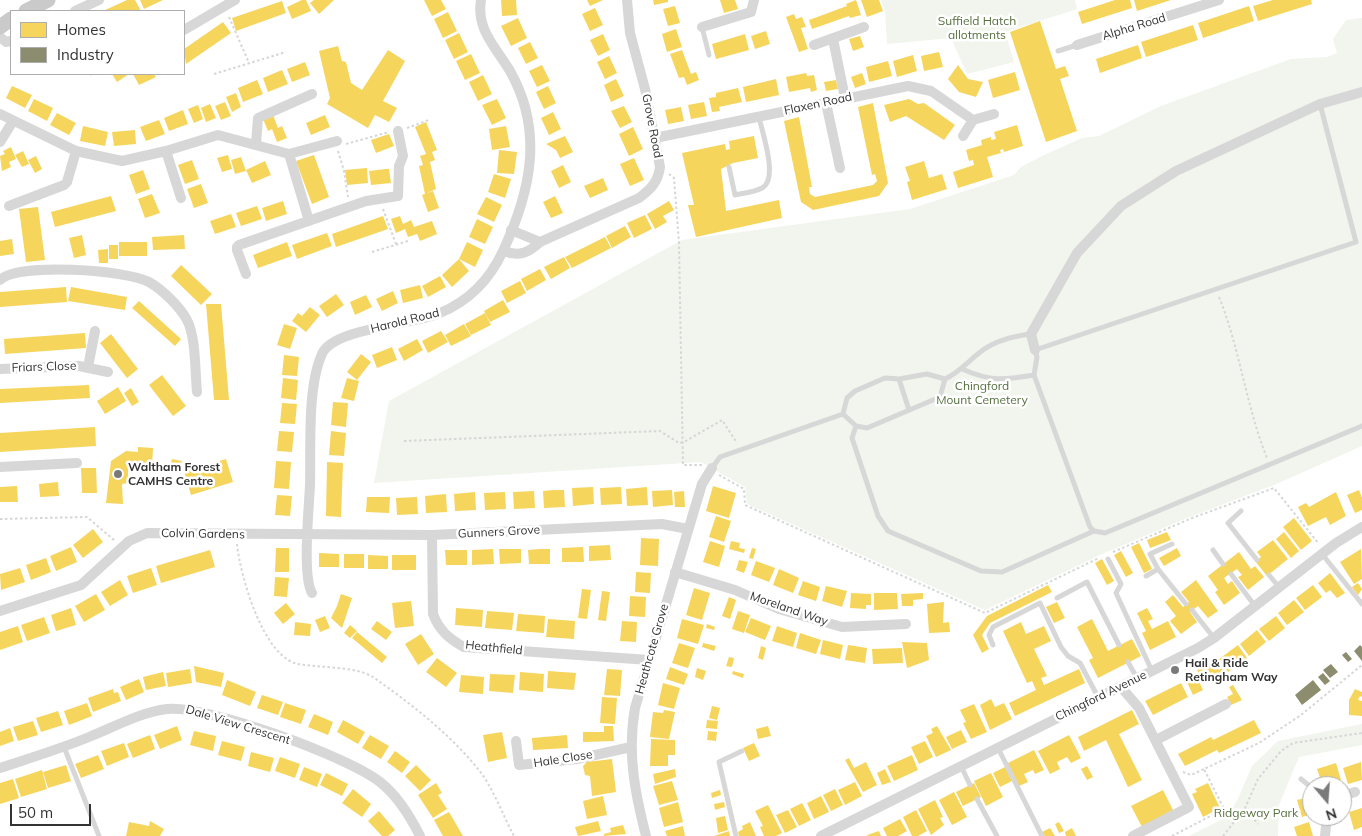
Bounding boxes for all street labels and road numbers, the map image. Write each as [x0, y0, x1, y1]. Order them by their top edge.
street label: Alpha Road [1100, 11, 1168, 43]
street label: Flaxen Road [783, 90, 853, 118]
street label: Grove Road [639, 93, 665, 159]
street label: Harold Road [369, 306, 441, 336]
street label: Friars Close [11, 359, 77, 375]
street label: Gunners Grove [458, 523, 540, 541]
street label: Colvin Gardens [161, 526, 245, 542]
street label: Moreland Way [748, 589, 830, 629]
street label: Heathcote Grove [632, 602, 672, 696]
street label: Heathfield [465, 638, 523, 658]
street label: Chingford Avenue [1053, 668, 1149, 724]
street label: Dale View Crescent [184, 702, 292, 748]
street label: Hale Close [533, 747, 593, 771]

